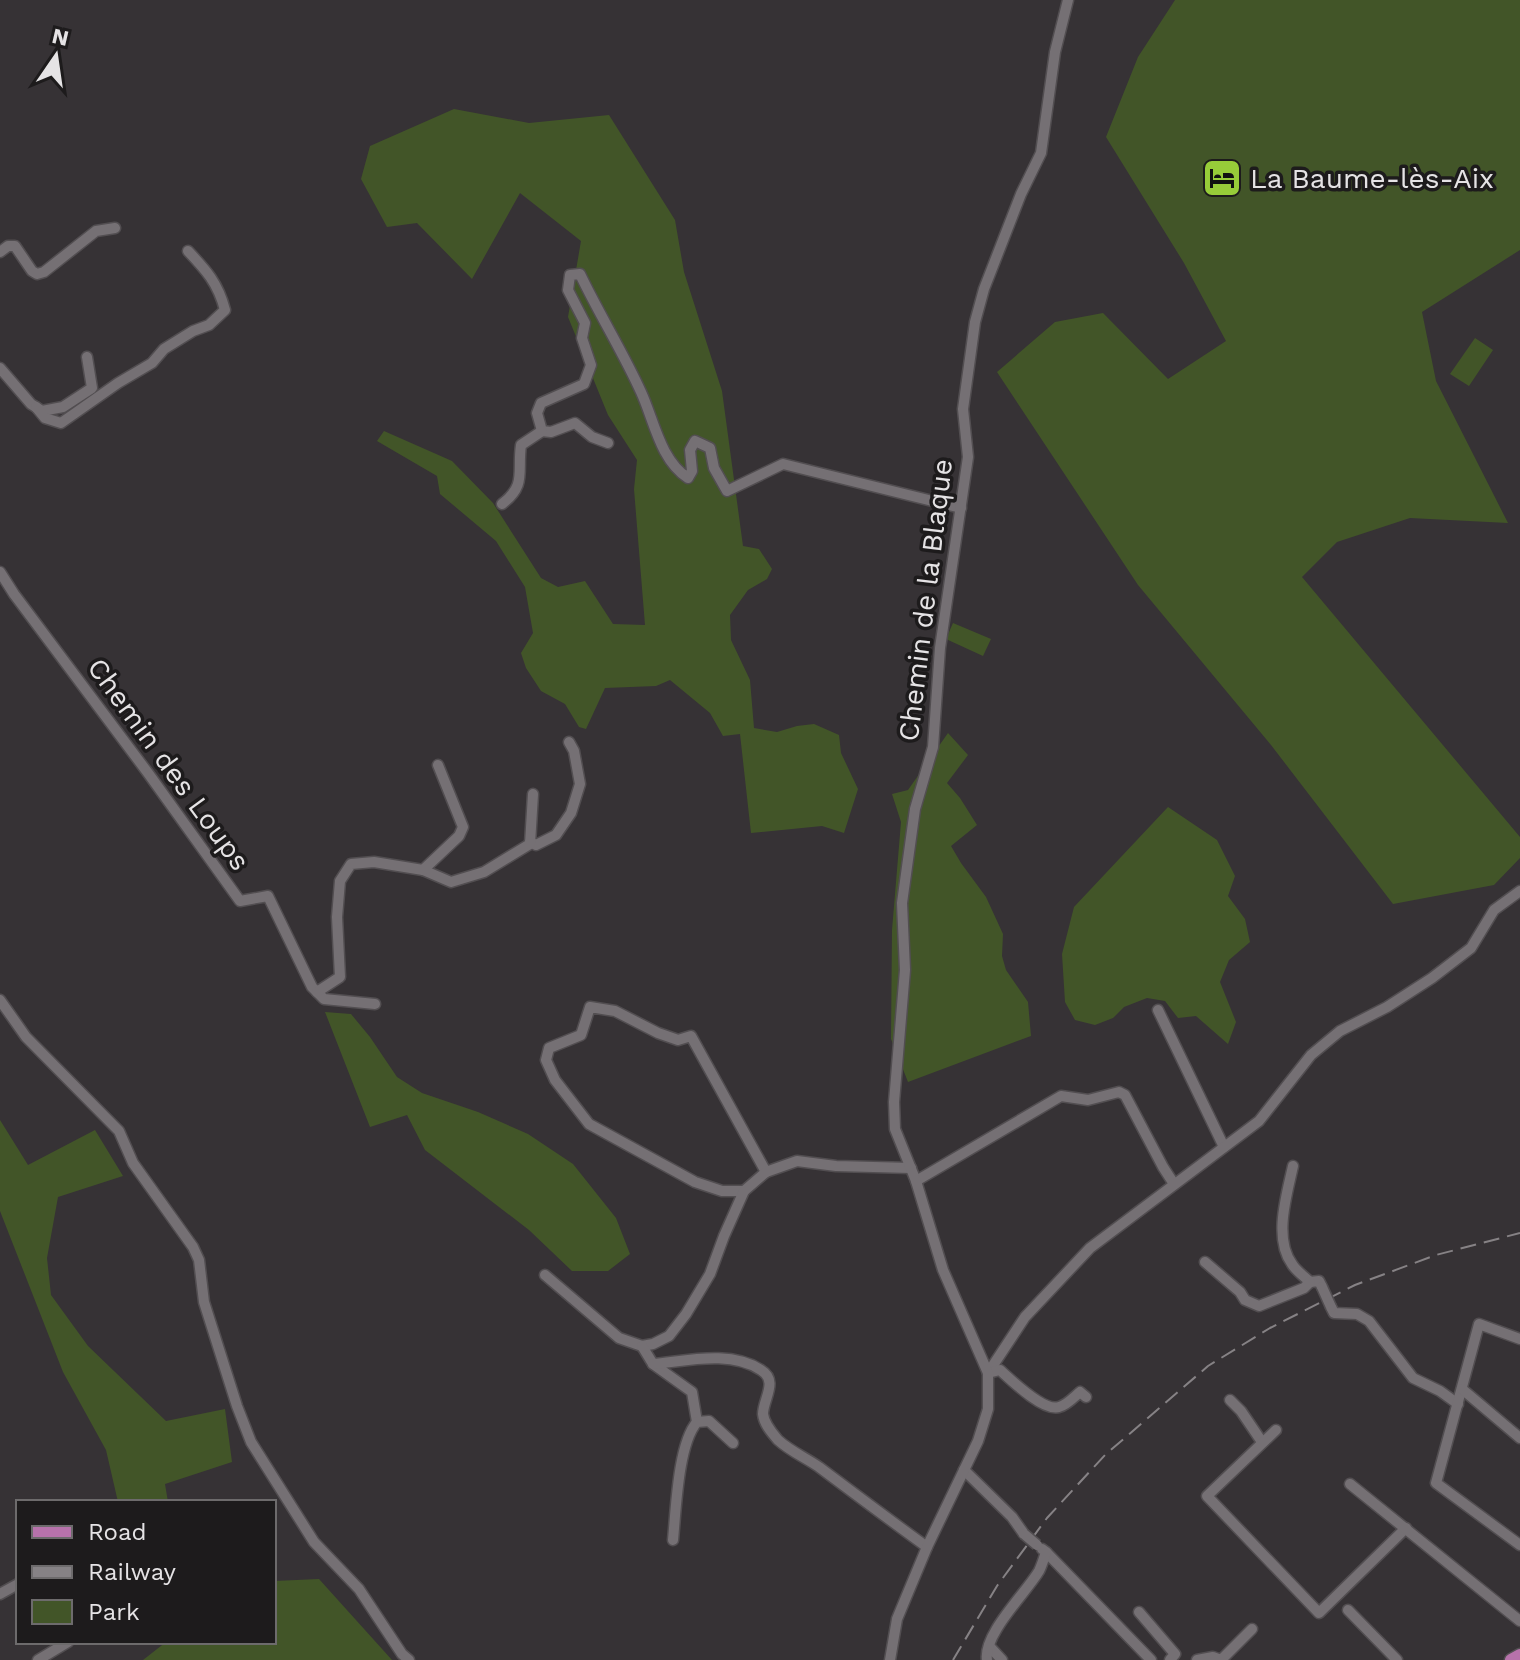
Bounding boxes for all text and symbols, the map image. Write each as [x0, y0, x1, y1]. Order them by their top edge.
north arrow [16, 16, 96, 96]
text: N [50, 23, 71, 51]
hotel icon: La Baume-lès-Aix [1201, 157, 1243, 199]
place label: La Baume-lès-Aix [1250, 162, 1494, 195]
street label: Chemin de la Blaque [892, 457, 959, 743]
street label: Chemin des Loups [80, 652, 257, 877]
legend [16, 1500, 276, 1644]
text: Road [88, 1518, 147, 1546]
text: Railway [88, 1558, 177, 1586]
text: Park [88, 1598, 140, 1626]

